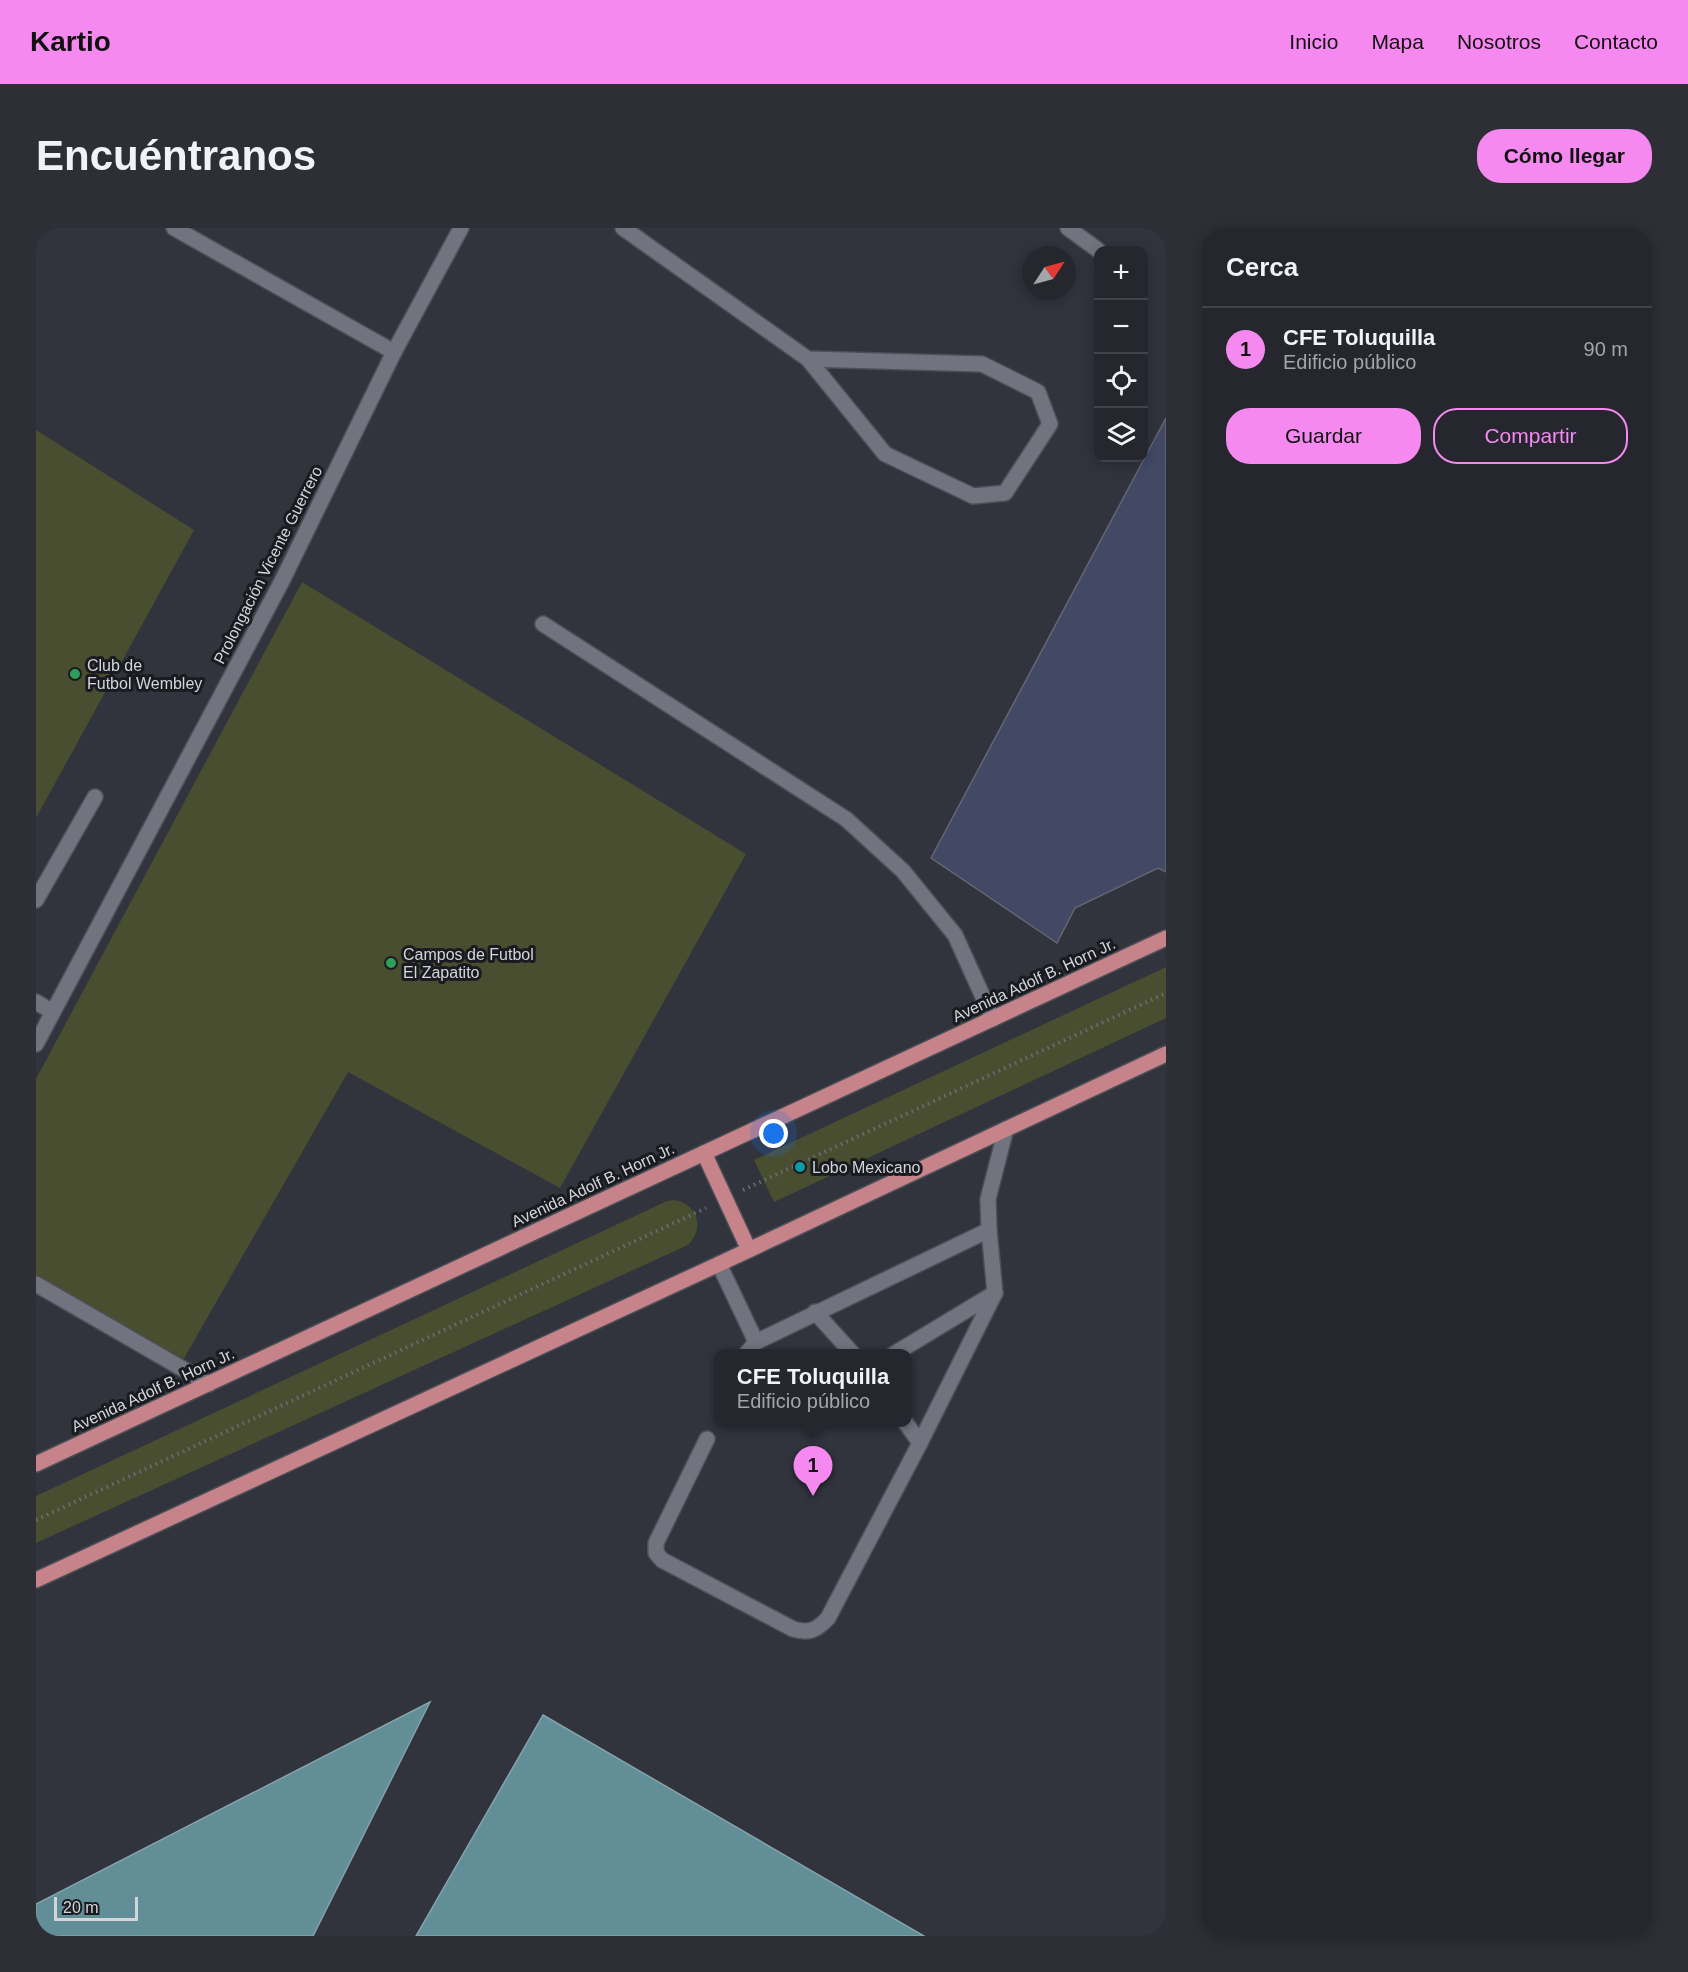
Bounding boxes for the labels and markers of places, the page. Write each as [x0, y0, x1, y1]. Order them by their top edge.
place label: Club de Futbol Wembley [87, 657, 202, 692]
marker: Club de Futbol Wembley [68, 667, 82, 681]
place label: Campos de Futbol El Zapatito [403, 946, 534, 981]
marker: Campos de Futbol El Zapatito [384, 956, 398, 970]
place label: Lobo Mexicano [812, 1159, 921, 1176]
marker: Lobo Mexicano [793, 1160, 807, 1174]
pin: 1 [794, 1446, 832, 1496]

